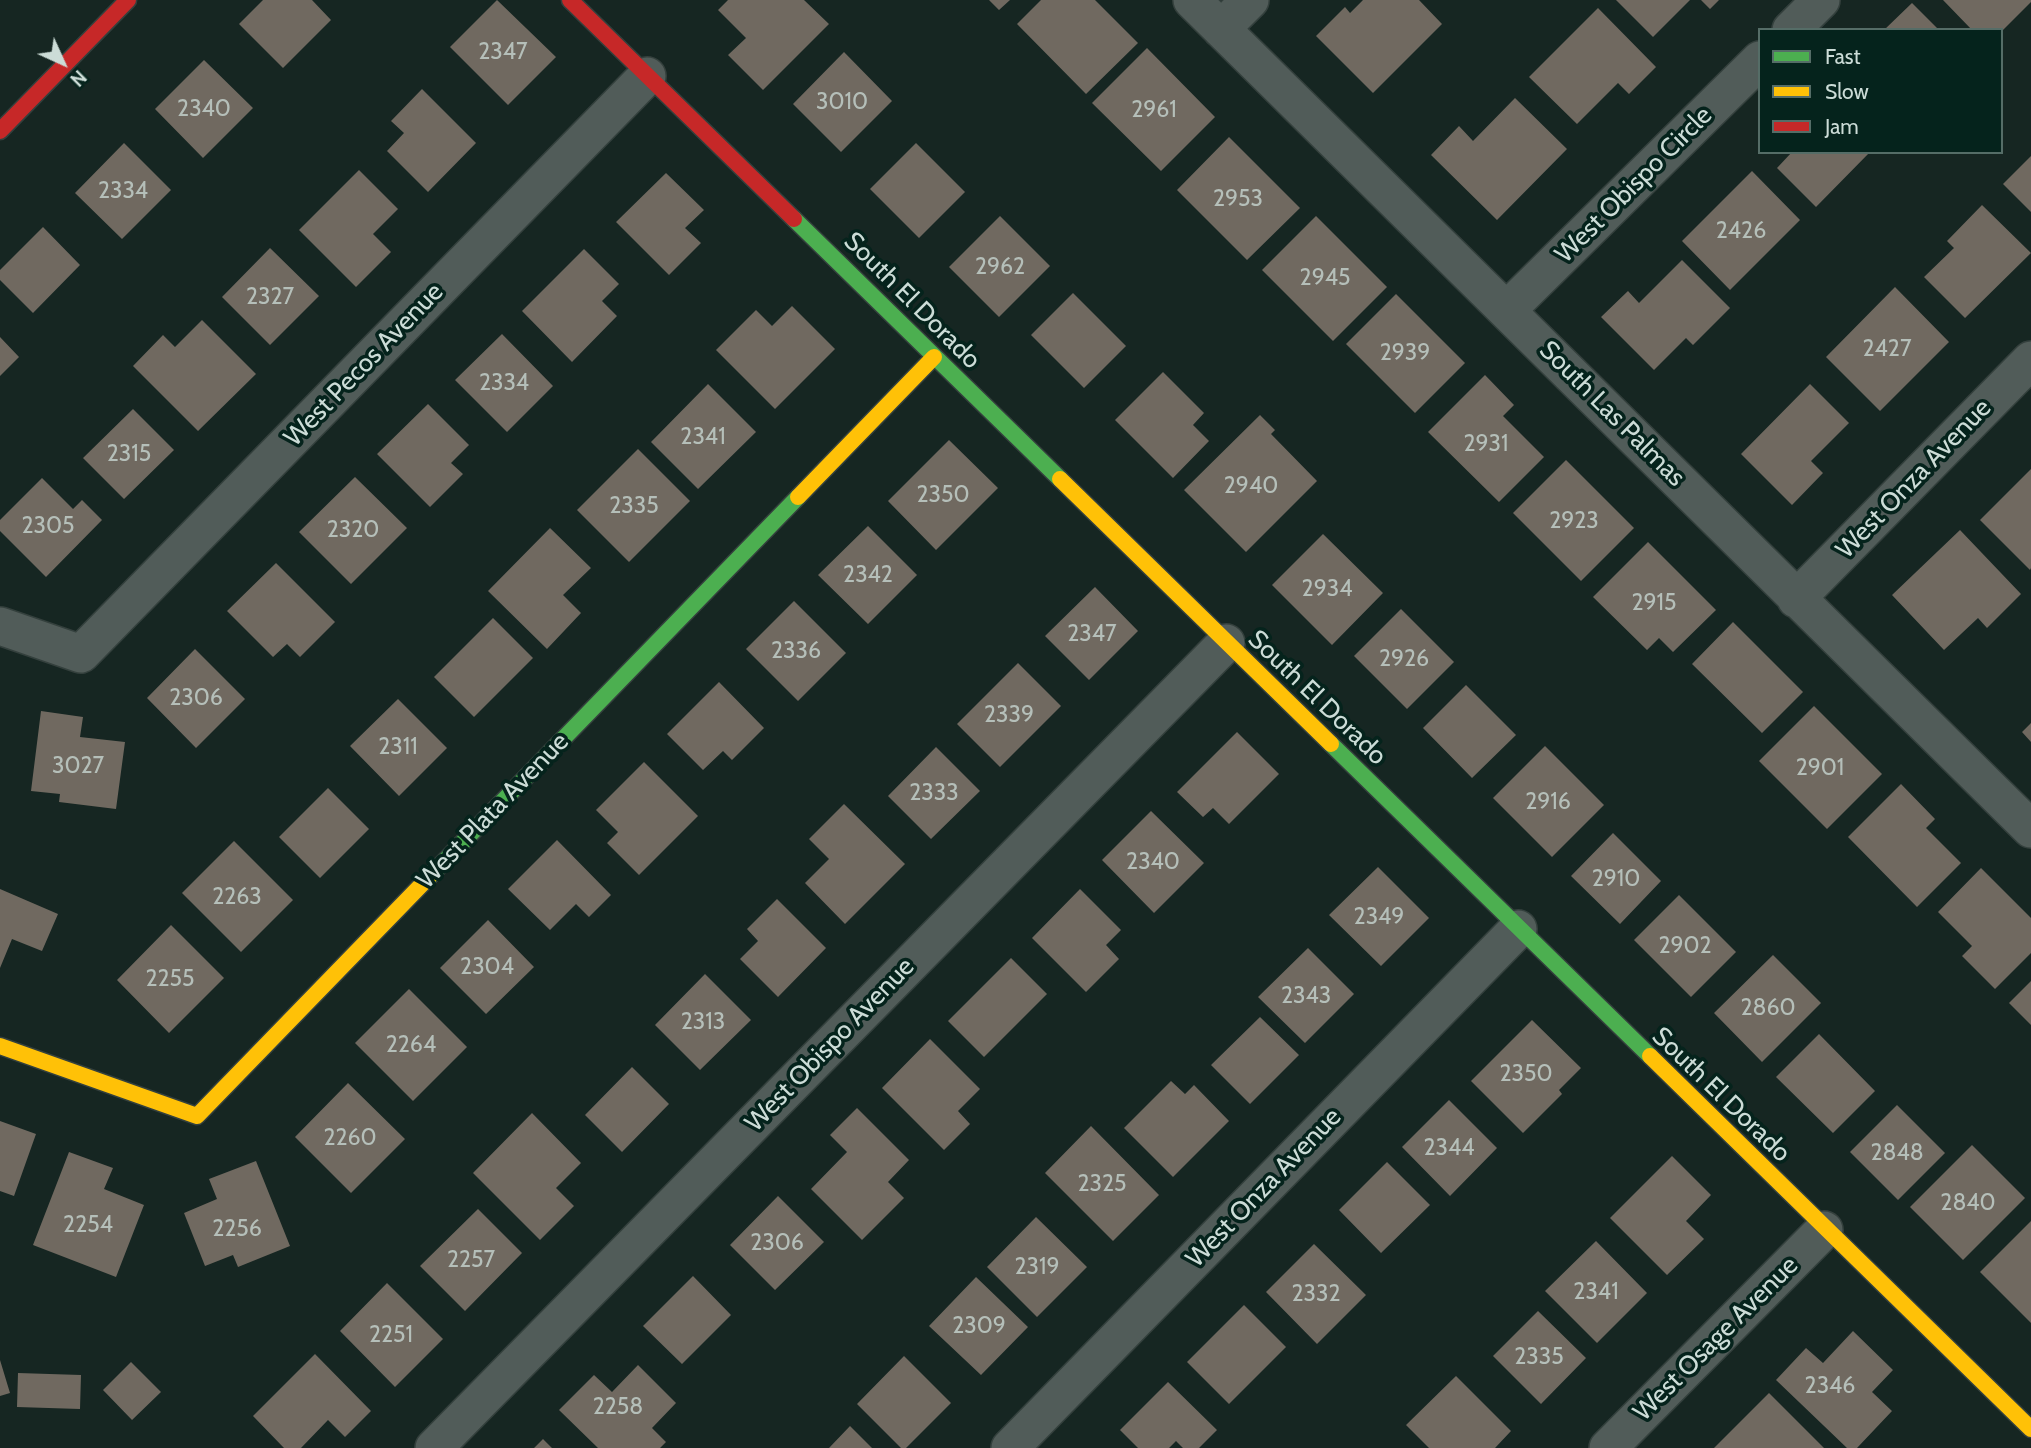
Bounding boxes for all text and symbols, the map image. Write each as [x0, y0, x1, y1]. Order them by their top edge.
north arrow [28, 28, 98, 98]
legend [1758, 28, 2003, 154]
house number: 2347 [478, 38, 528, 66]
text: Fast [1825, 44, 1861, 69]
text: N [65, 65, 91, 91]
text: Slow [1825, 79, 1869, 104]
house number: 3010 [816, 88, 868, 116]
house number: 2340 [177, 95, 231, 123]
house number: 2961 [1131, 96, 1177, 124]
street label: West Obispo Circle [1549, 100, 1719, 270]
text: Jam [1825, 114, 1859, 139]
house number: 2334 [98, 177, 148, 205]
house number: 2953 [1213, 185, 1263, 213]
house number: 2426 [1716, 217, 1766, 245]
street label: South El Dorado [837, 226, 987, 376]
house number: 2962 [975, 253, 1025, 281]
house number: 2945 [1300, 264, 1350, 292]
street label: West Pecos Avenue [278, 277, 450, 453]
house number: 2327 [246, 283, 294, 311]
street label: South Las Palmas [1533, 335, 1691, 493]
house number: 2427 [1863, 335, 1911, 363]
house number: 2939 [1380, 339, 1430, 367]
house number: 2334 [479, 369, 529, 397]
street label: West Onza Avenue [1830, 393, 1998, 565]
house number: 2341 [680, 423, 726, 451]
house number: 2931 [1463, 430, 1509, 458]
house number: 2315 [107, 440, 151, 468]
house number: 2940 [1224, 472, 1278, 500]
house number: 2350 [917, 481, 969, 509]
house number: 2335 [609, 492, 659, 520]
house number: 2923 [1549, 507, 1599, 535]
house number: 2305 [22, 512, 74, 540]
house number: 2320 [327, 516, 379, 544]
house number: 2342 [843, 561, 893, 589]
house number: 2934 [1302, 575, 1352, 603]
house number: 2915 [1631, 589, 1677, 617]
house number: 2347 [1067, 620, 1117, 648]
street label: South El Dorado [1241, 624, 1393, 772]
house number: 2336 [771, 637, 821, 665]
house number: 2926 [1379, 645, 1429, 673]
house number: 2306 [169, 684, 223, 712]
house number: 2339 [984, 701, 1034, 729]
street label: West Plata Avenue [411, 726, 575, 896]
house number: 2311 [378, 733, 418, 761]
house number: 3027 [52, 752, 104, 780]
house number: 2901 [1796, 754, 1844, 782]
house number: 2333 [909, 779, 959, 807]
house number: 2916 [1525, 788, 1571, 816]
house number: 2340 [1126, 848, 1180, 876]
house number: 2910 [1592, 865, 1640, 893]
house number: 2263 [212, 883, 262, 911]
house number: 2349 [1354, 903, 1404, 931]
house number: 2902 [1658, 932, 1712, 960]
street label: West Obispo Avenue [739, 951, 921, 1139]
house number: 2304 [460, 953, 514, 981]
house number: 2255 [146, 965, 194, 993]
house number: 2343 [1281, 982, 1331, 1010]
house number: 2860 [1740, 994, 1796, 1022]
house number: 2313 [681, 1008, 725, 1036]
street label: South El Dorado [1645, 1021, 1797, 1169]
house number: 2264 [386, 1031, 436, 1059]
house number: 2350 [1500, 1060, 1552, 1088]
street label: West Onza Avenue [1180, 1102, 1348, 1274]
house number: 2260 [323, 1124, 377, 1152]
house number: 2344 [1423, 1134, 1475, 1162]
house number: 2848 [1870, 1139, 1924, 1167]
house number: 2325 [1078, 1170, 1126, 1198]
house number: 2840 [1940, 1189, 1996, 1217]
house number: 2254 [63, 1211, 113, 1239]
house number: 2256 [212, 1215, 262, 1243]
house number: 2306 [750, 1229, 804, 1257]
house number: 2257 [447, 1246, 495, 1274]
street label: West Osage Avenue [1627, 1250, 1805, 1428]
house number: 2319 [1014, 1253, 1060, 1281]
house number: 2341 [1573, 1278, 1619, 1306]
house number: 2332 [1292, 1280, 1340, 1308]
house number: 2309 [952, 1312, 1006, 1340]
house number: 2251 [369, 1321, 413, 1349]
house number: 2335 [1514, 1343, 1564, 1371]
house number: 2346 [1805, 1372, 1855, 1400]
house number: 2258 [593, 1393, 643, 1421]

